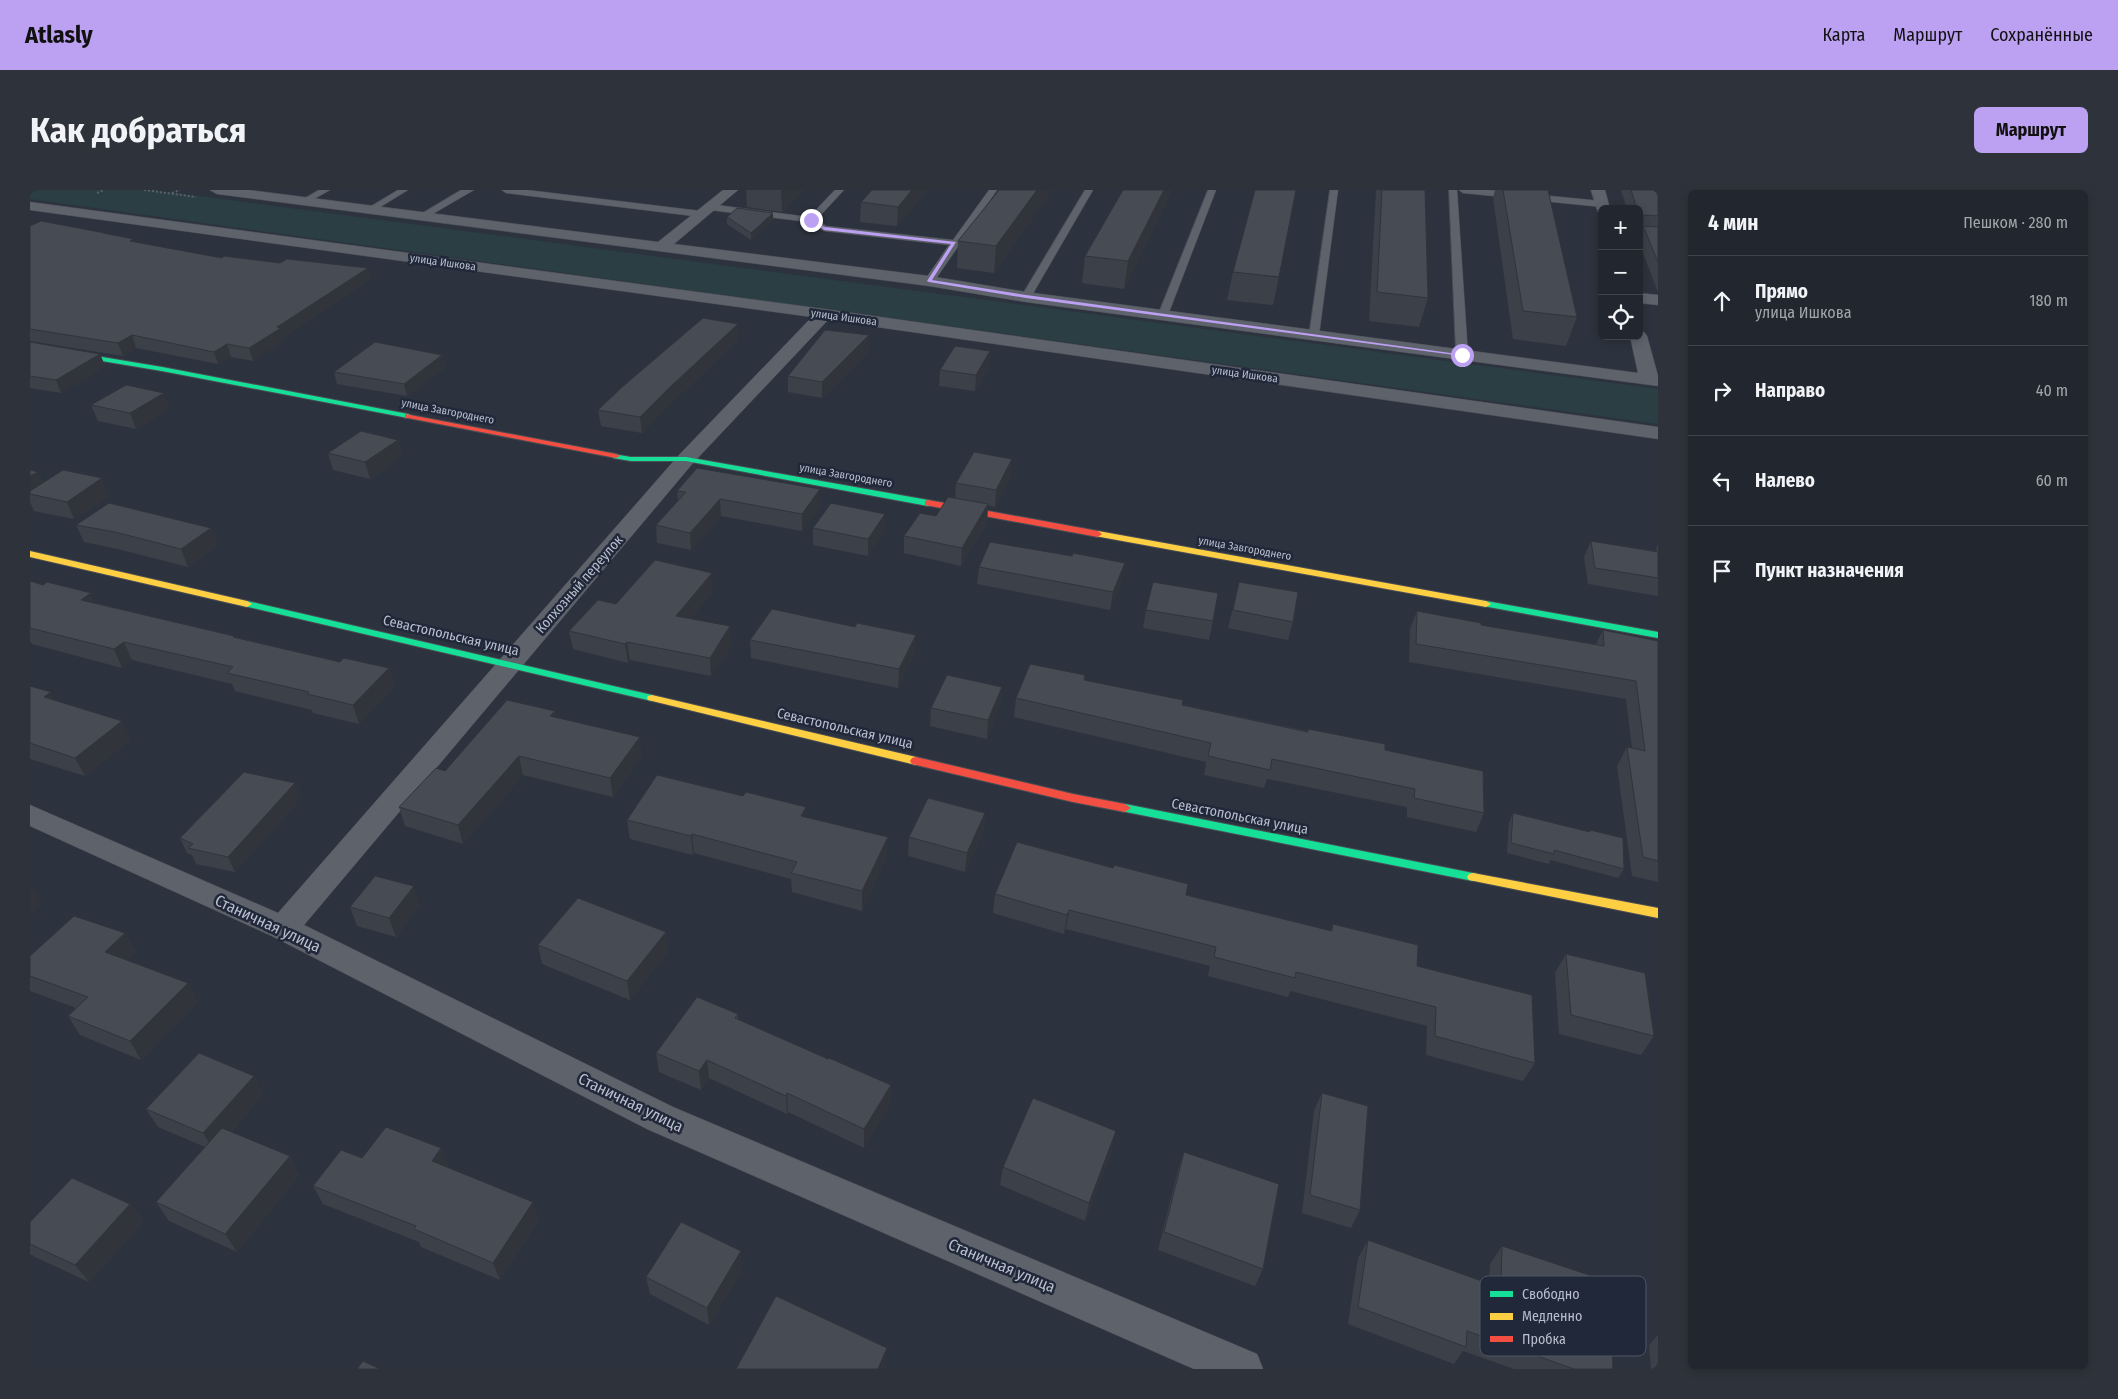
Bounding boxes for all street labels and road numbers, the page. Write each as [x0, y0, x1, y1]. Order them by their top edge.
street label: улица Ишкова [409, 251, 477, 274]
street label: улица Ишкова [810, 306, 878, 329]
street label: улица Ишкова [1211, 363, 1279, 386]
street label: улица Завгороднего [400, 396, 496, 427]
street label: улица Завгороднего [798, 461, 894, 490]
street label: Колхозный переулок [532, 531, 627, 637]
street label: улица Завгороднего [1197, 534, 1293, 563]
street label: Севастопольская улица [381, 612, 521, 659]
street label: Севастопольская улица [775, 705, 915, 752]
street label: Севастопольская улица [1170, 795, 1310, 838]
street label: Станичная улица [212, 891, 324, 956]
street label: Станичная улица [575, 1069, 686, 1136]
street label: Станичная улица [946, 1234, 1058, 1297]

